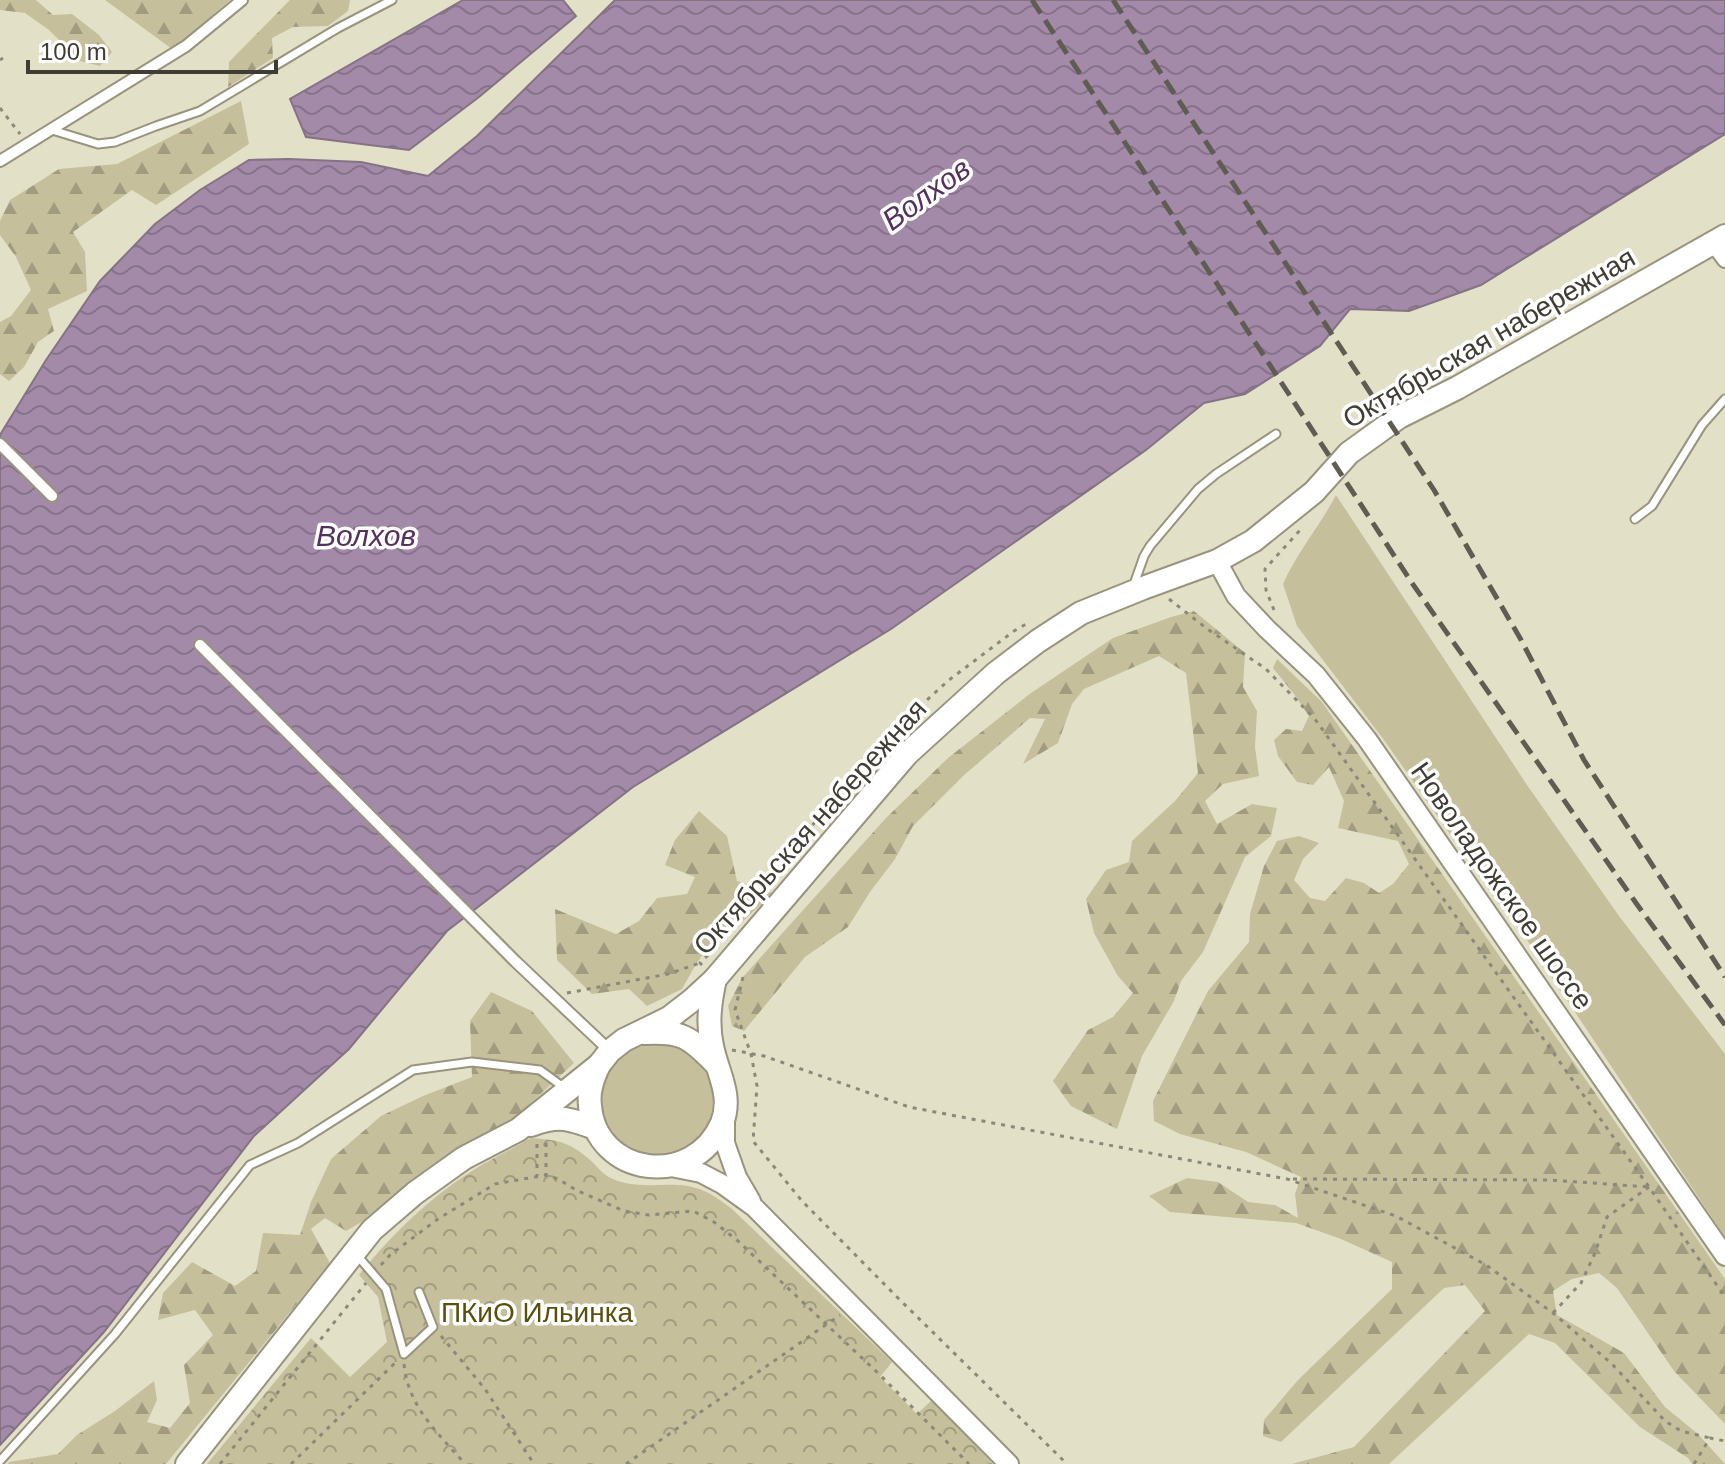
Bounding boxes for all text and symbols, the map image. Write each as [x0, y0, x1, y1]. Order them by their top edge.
scale bar [28, 24, 276, 74]
text: 100 m [40, 38, 107, 65]
water label: Волхов [876, 151, 976, 237]
street label: Октябрьская набережная [1337, 242, 1641, 434]
water label: Волхов [316, 519, 416, 552]
street label: Октябрьская набережная [687, 693, 933, 961]
street label: Новоладожское шоссе [1405, 756, 1599, 1016]
park label: ПКиО Ильинка [441, 1297, 634, 1328]

